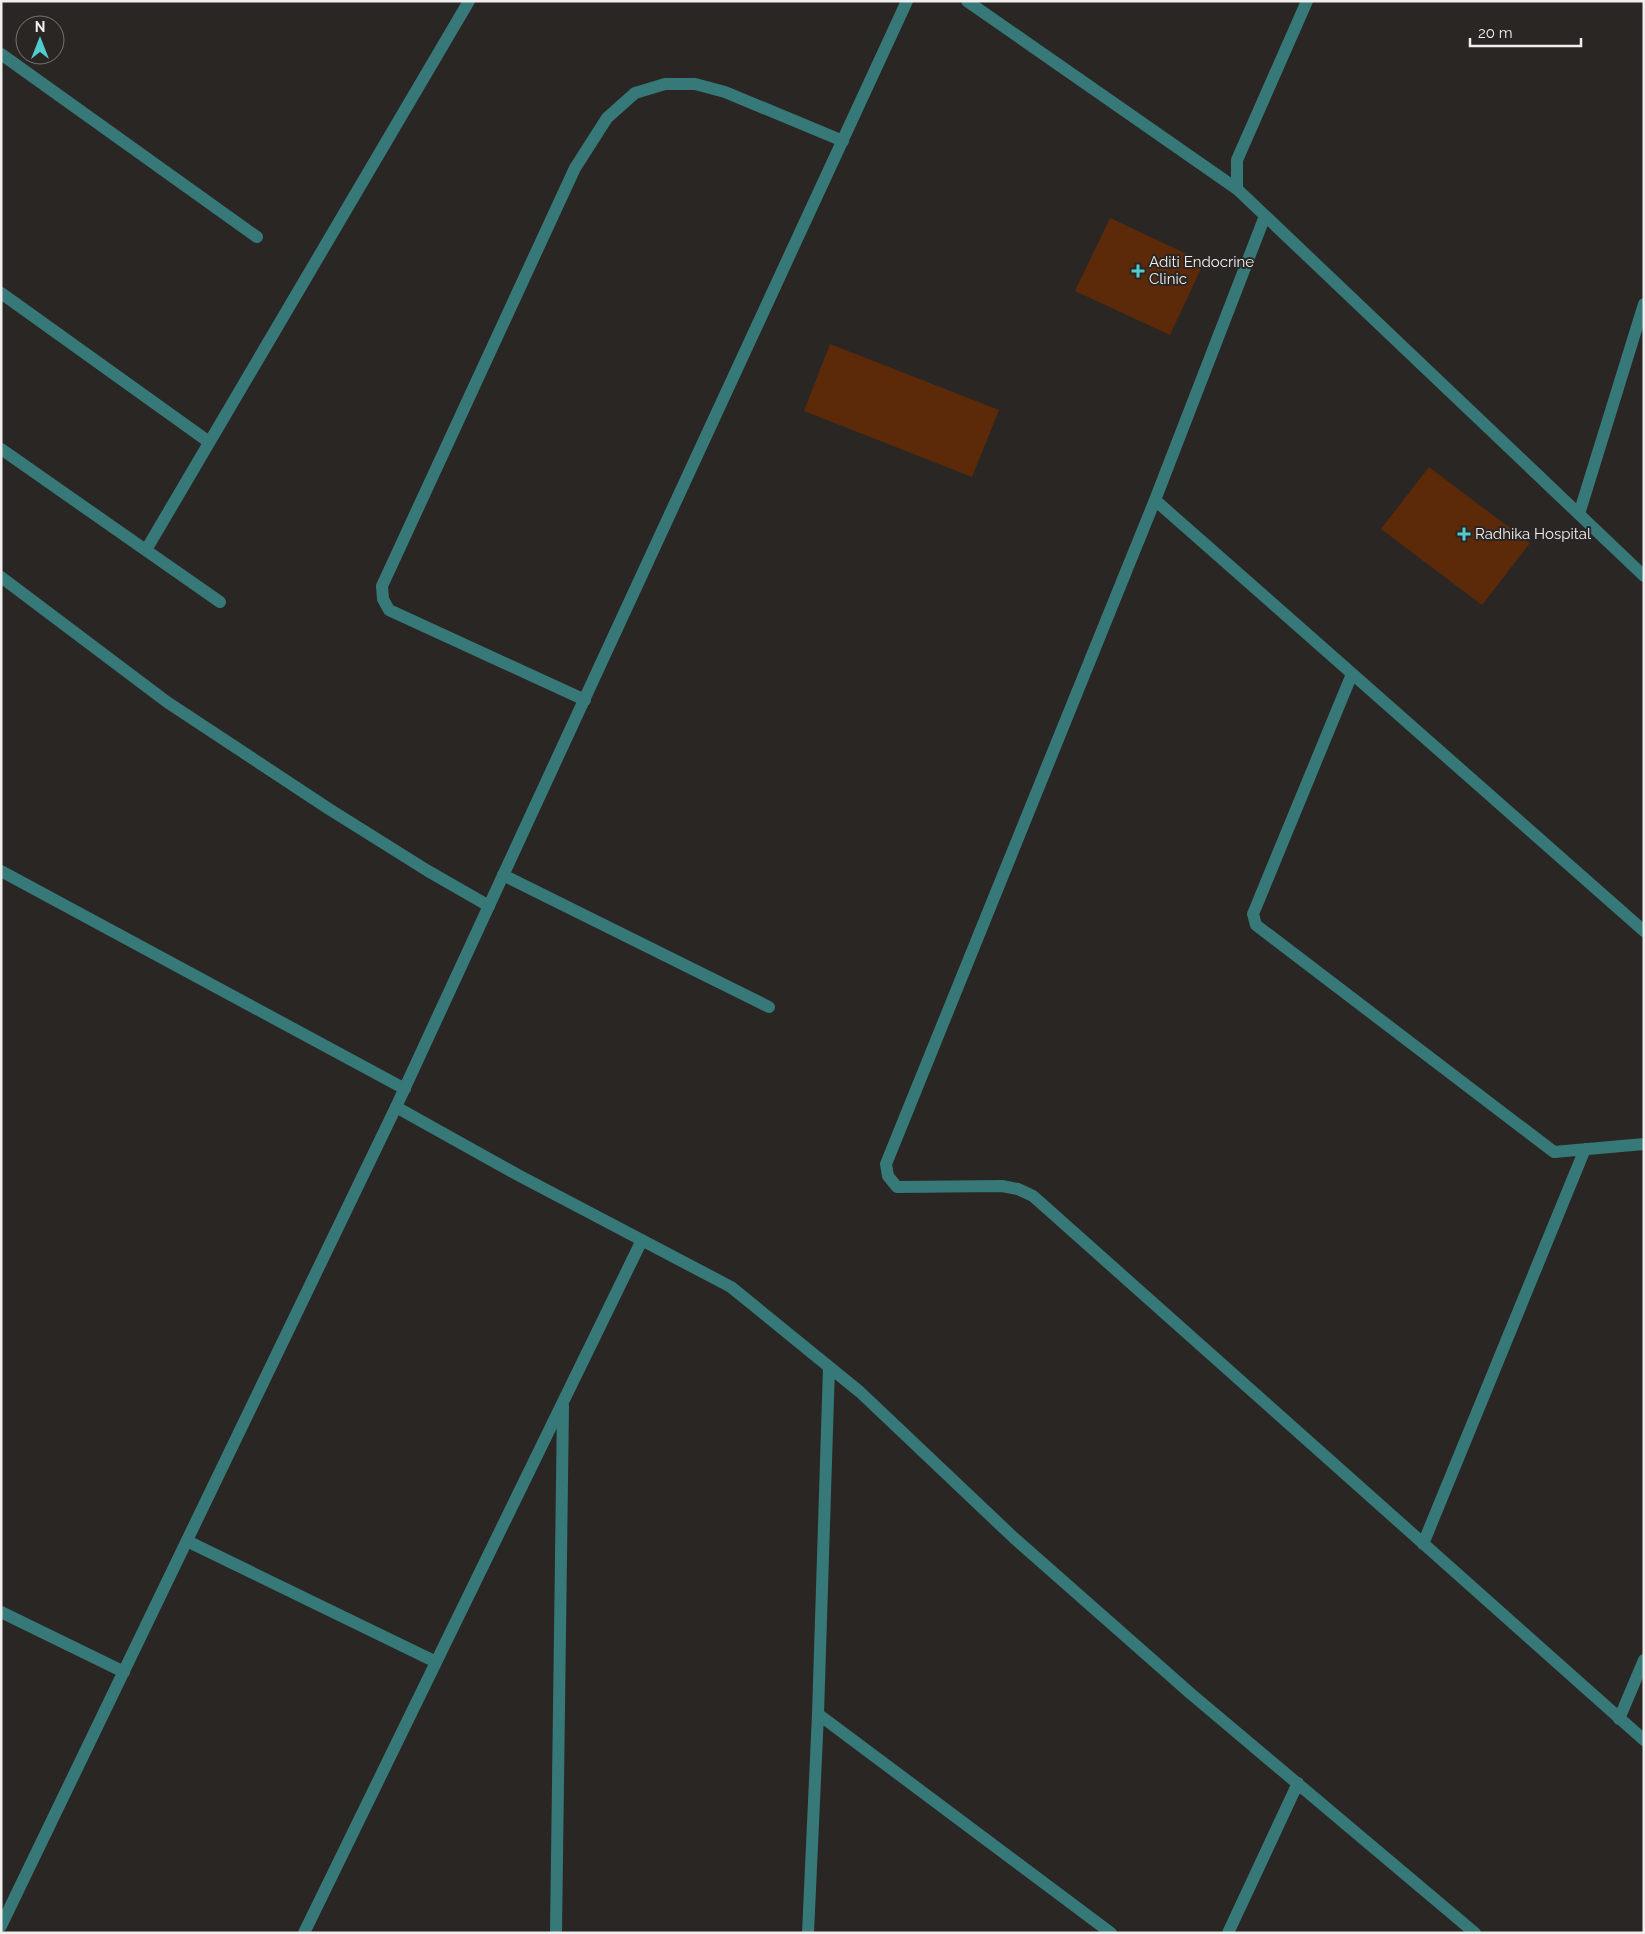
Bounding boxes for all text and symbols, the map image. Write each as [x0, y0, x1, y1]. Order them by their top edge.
north arrow [15, 15, 65, 65]
scale bar [1470, 15, 1581, 47]
text: N [35, 19, 45, 35]
text: 20 m [1478, 24, 1513, 42]
place label: Aditi Endocrine Clinic [1149, 253, 1254, 288]
marker: Aditi Endocrine Clinic [1131, 264, 1145, 278]
place label: Radhika Hospital [1475, 525, 1592, 543]
marker: Radhika Hospital [1457, 527, 1471, 541]

